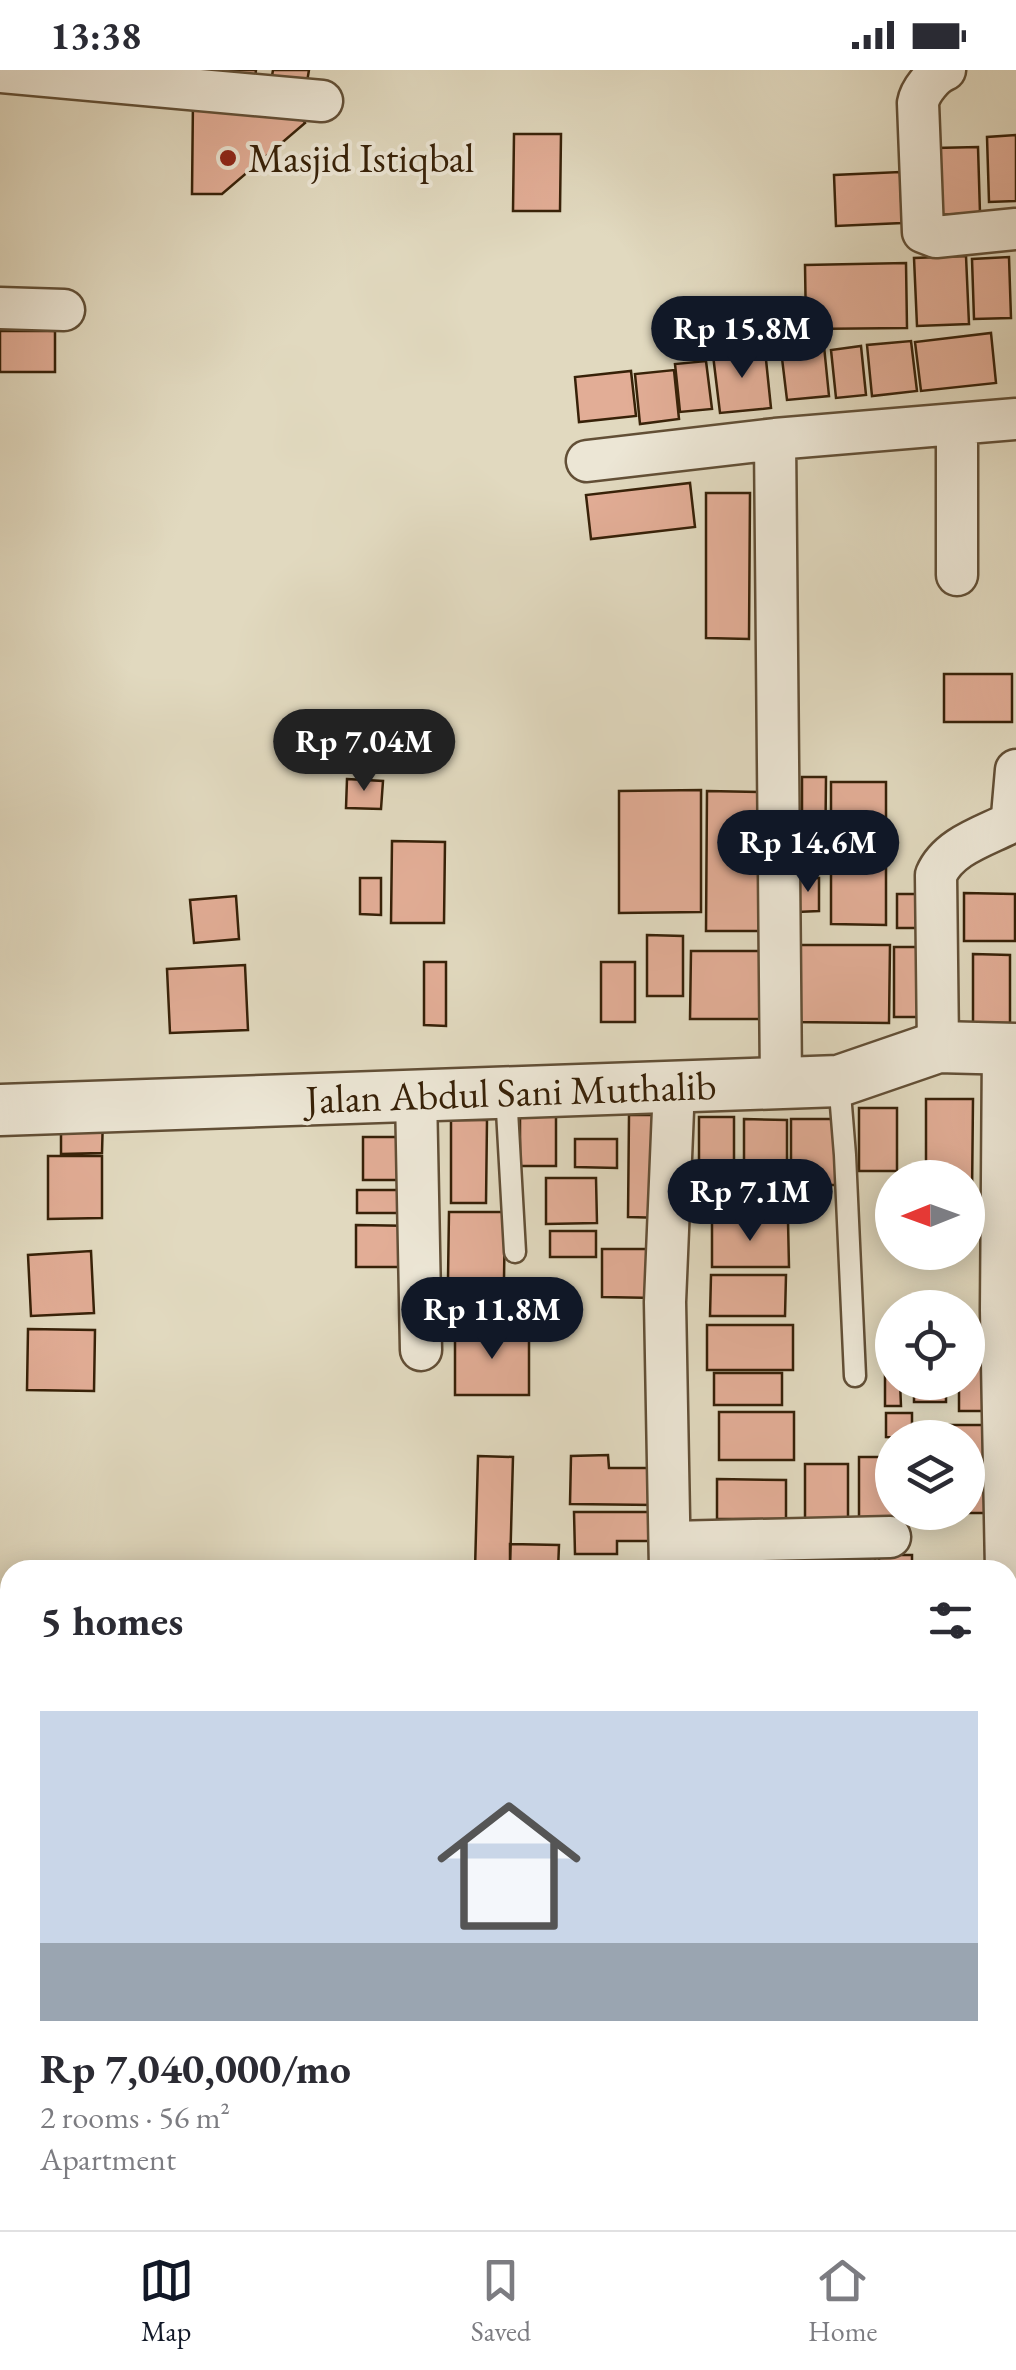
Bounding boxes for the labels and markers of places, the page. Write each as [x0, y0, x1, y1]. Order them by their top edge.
place label: Masjid Istiqbal [248, 132, 474, 184]
marker: Masjid Istiqbal [217, 147, 239, 169]
pin: Rp 15.8M [639, 296, 845, 381]
pin: Rp 7.04M [261, 709, 467, 794]
pin: Rp 14.6M [705, 810, 911, 895]
pin: Rp 7.1M [658, 1159, 842, 1244]
pin: Rp 11.8M [389, 1277, 595, 1362]

